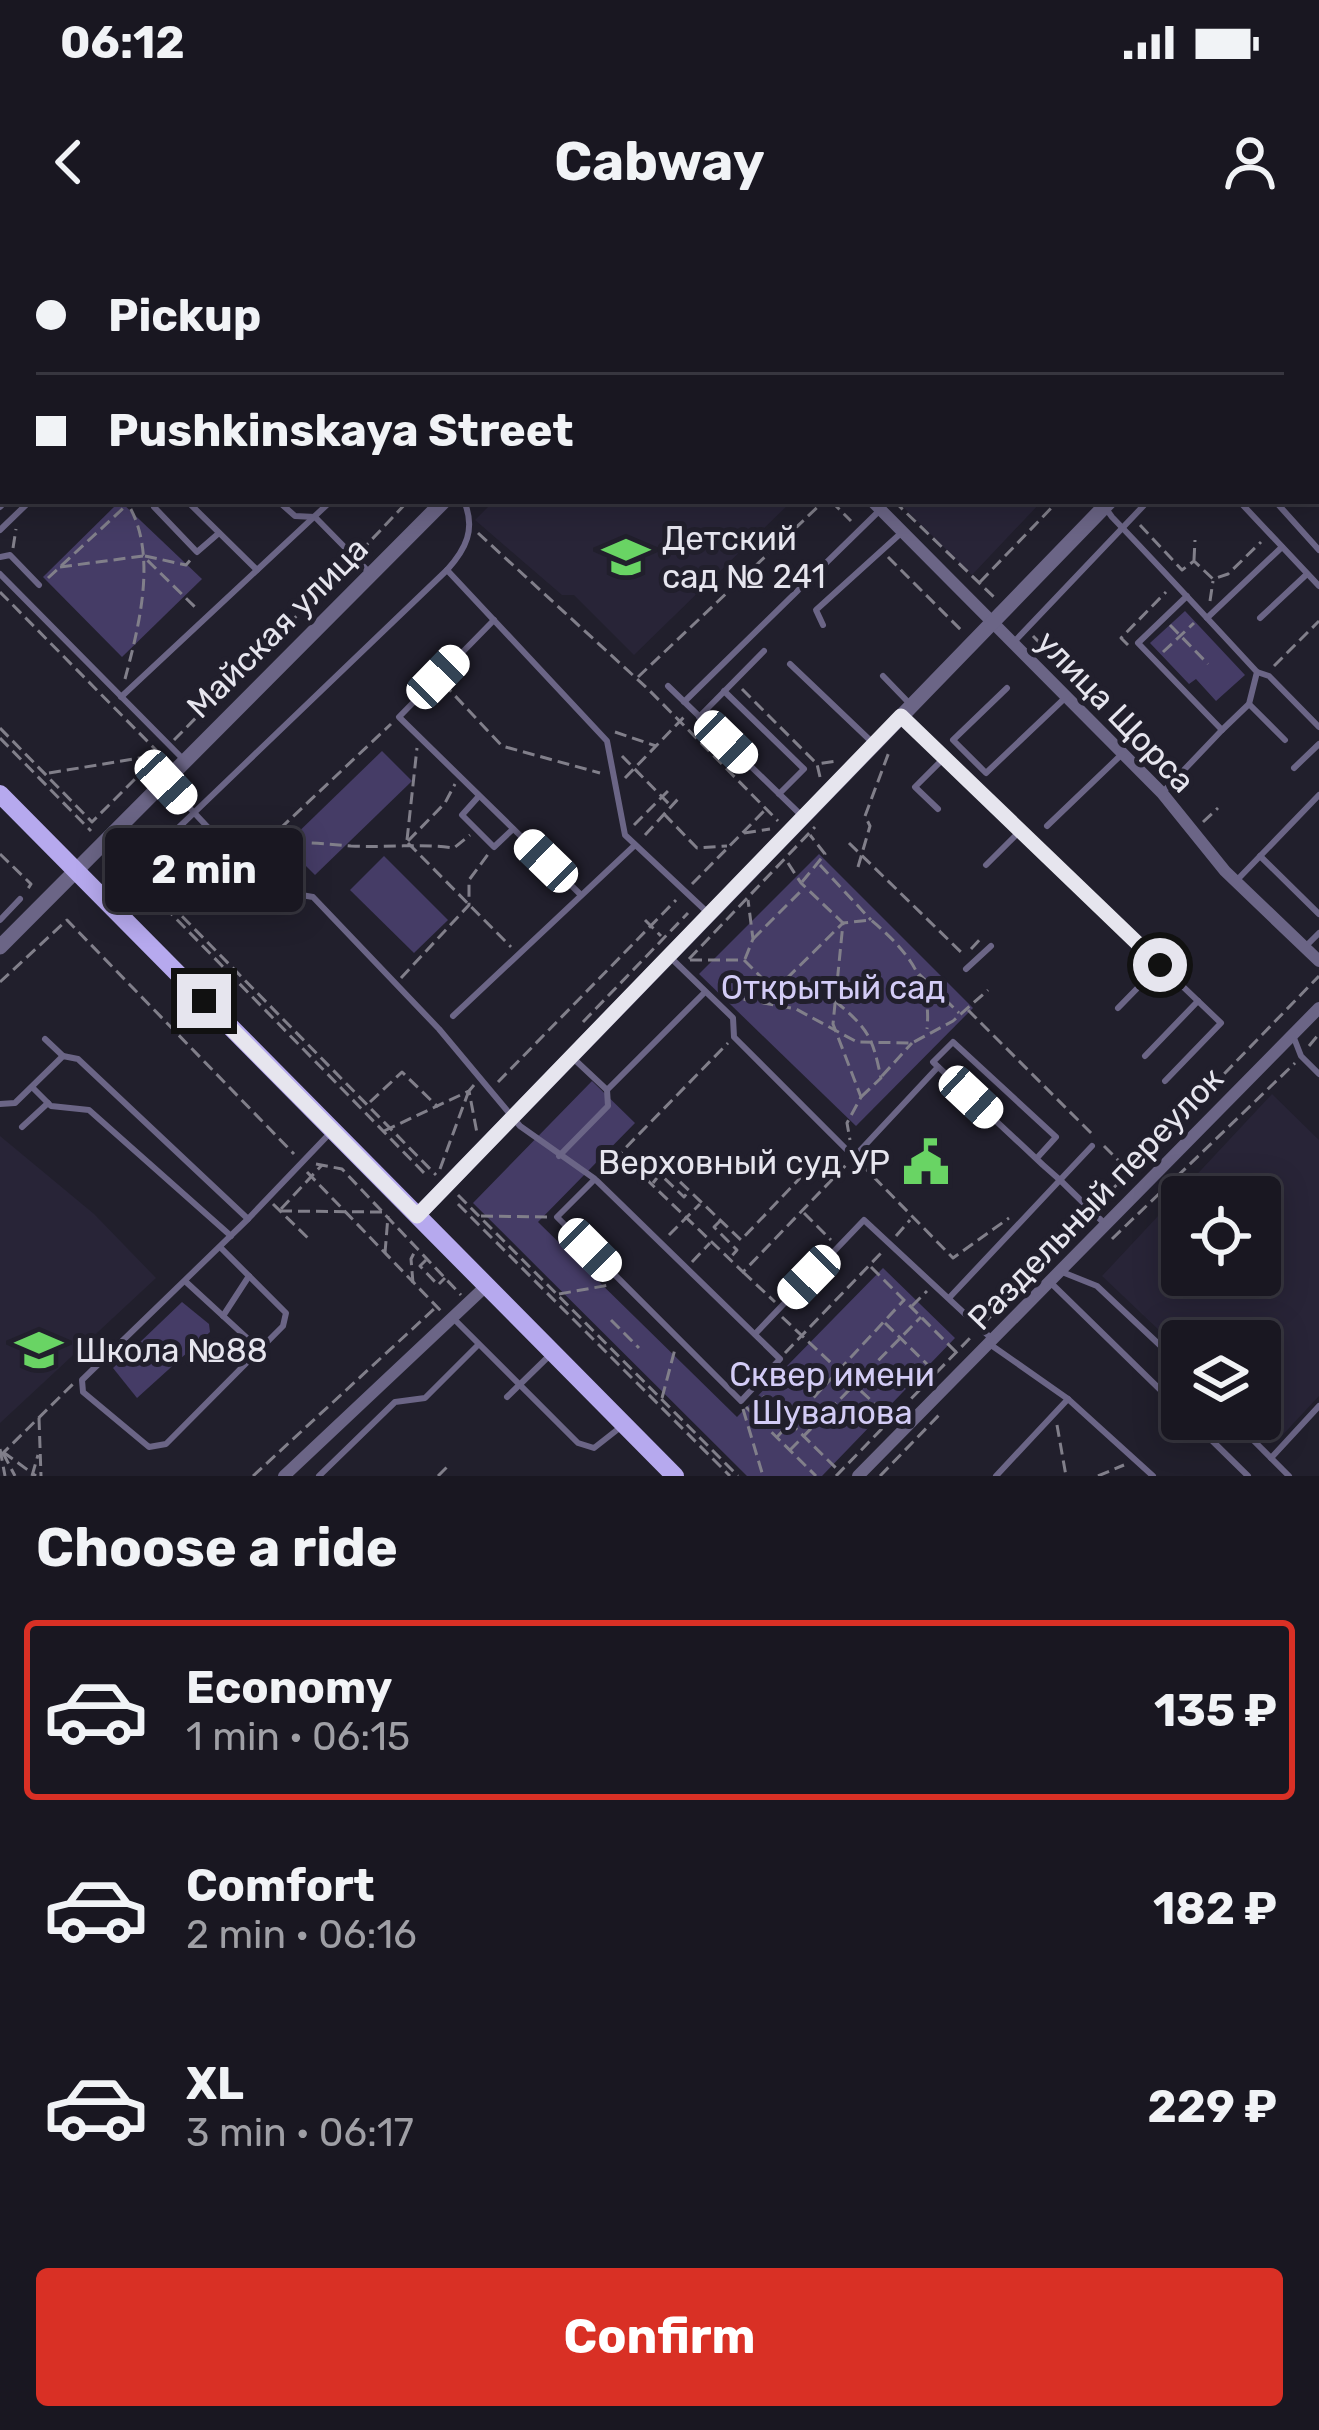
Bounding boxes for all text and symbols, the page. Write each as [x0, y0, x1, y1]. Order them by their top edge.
text: 06:12 [60, 16, 185, 69]
icon: back [36, 129, 102, 195]
icon: person [1217, 129, 1283, 195]
text: Cabway [554, 130, 765, 194]
text: Pickup [108, 289, 261, 342]
text: Pushkinskaya Street [108, 404, 574, 457]
place label: Детский сад № 241 [662, 519, 826, 596]
street label: Майская улица [179, 529, 376, 726]
school or university icon: Детский сад № 241 [601, 532, 651, 582]
street label: улица Щорса [1029, 622, 1203, 800]
car [400, 639, 476, 715]
car [688, 704, 764, 780]
car [128, 743, 204, 821]
car [508, 823, 584, 899]
callout: 2 min [105, 827, 303, 911]
text: 2 min [151, 847, 257, 893]
route start [1133, 938, 1187, 992]
park label: Открытый сад [721, 968, 945, 1007]
route end [177, 974, 231, 1028]
car [932, 1059, 1010, 1135]
street label: Раздельный переулок [960, 1059, 1231, 1338]
public building icon: Верховный суд УР [901, 1137, 951, 1187]
place label: Верховный суд УР [598, 1143, 890, 1182]
map controls [1161, 1176, 1281, 1440]
button: locate [1161, 1176, 1281, 1296]
car [552, 1212, 628, 1288]
car [771, 1239, 847, 1315]
button: layers [1161, 1320, 1281, 1440]
school or university icon: Школа №88 [14, 1325, 64, 1375]
place label: Школа №88 [75, 1331, 268, 1370]
park label: Сквер имени Шувалова [729, 1355, 935, 1432]
text: Choose a ride [36, 1516, 398, 1580]
icon: car [42, 1656, 150, 1764]
text: Economy [186, 1661, 392, 1714]
text: 135 ₽ [1154, 1684, 1277, 1737]
text: 1 min · 06:15 [186, 1714, 410, 1760]
icon: car [42, 1854, 150, 1962]
text: Comfort [186, 1859, 375, 1912]
text: 182 ₽ [1153, 1882, 1277, 1935]
text: 2 min · 06:16 [186, 1912, 417, 1958]
icon: car [42, 2052, 150, 2160]
text: XL [186, 2057, 244, 2110]
text: 229 ₽ [1148, 2080, 1277, 2133]
text: 3 min · 06:17 [186, 2110, 414, 2156]
button: Confirm [36, 2268, 1283, 2406]

